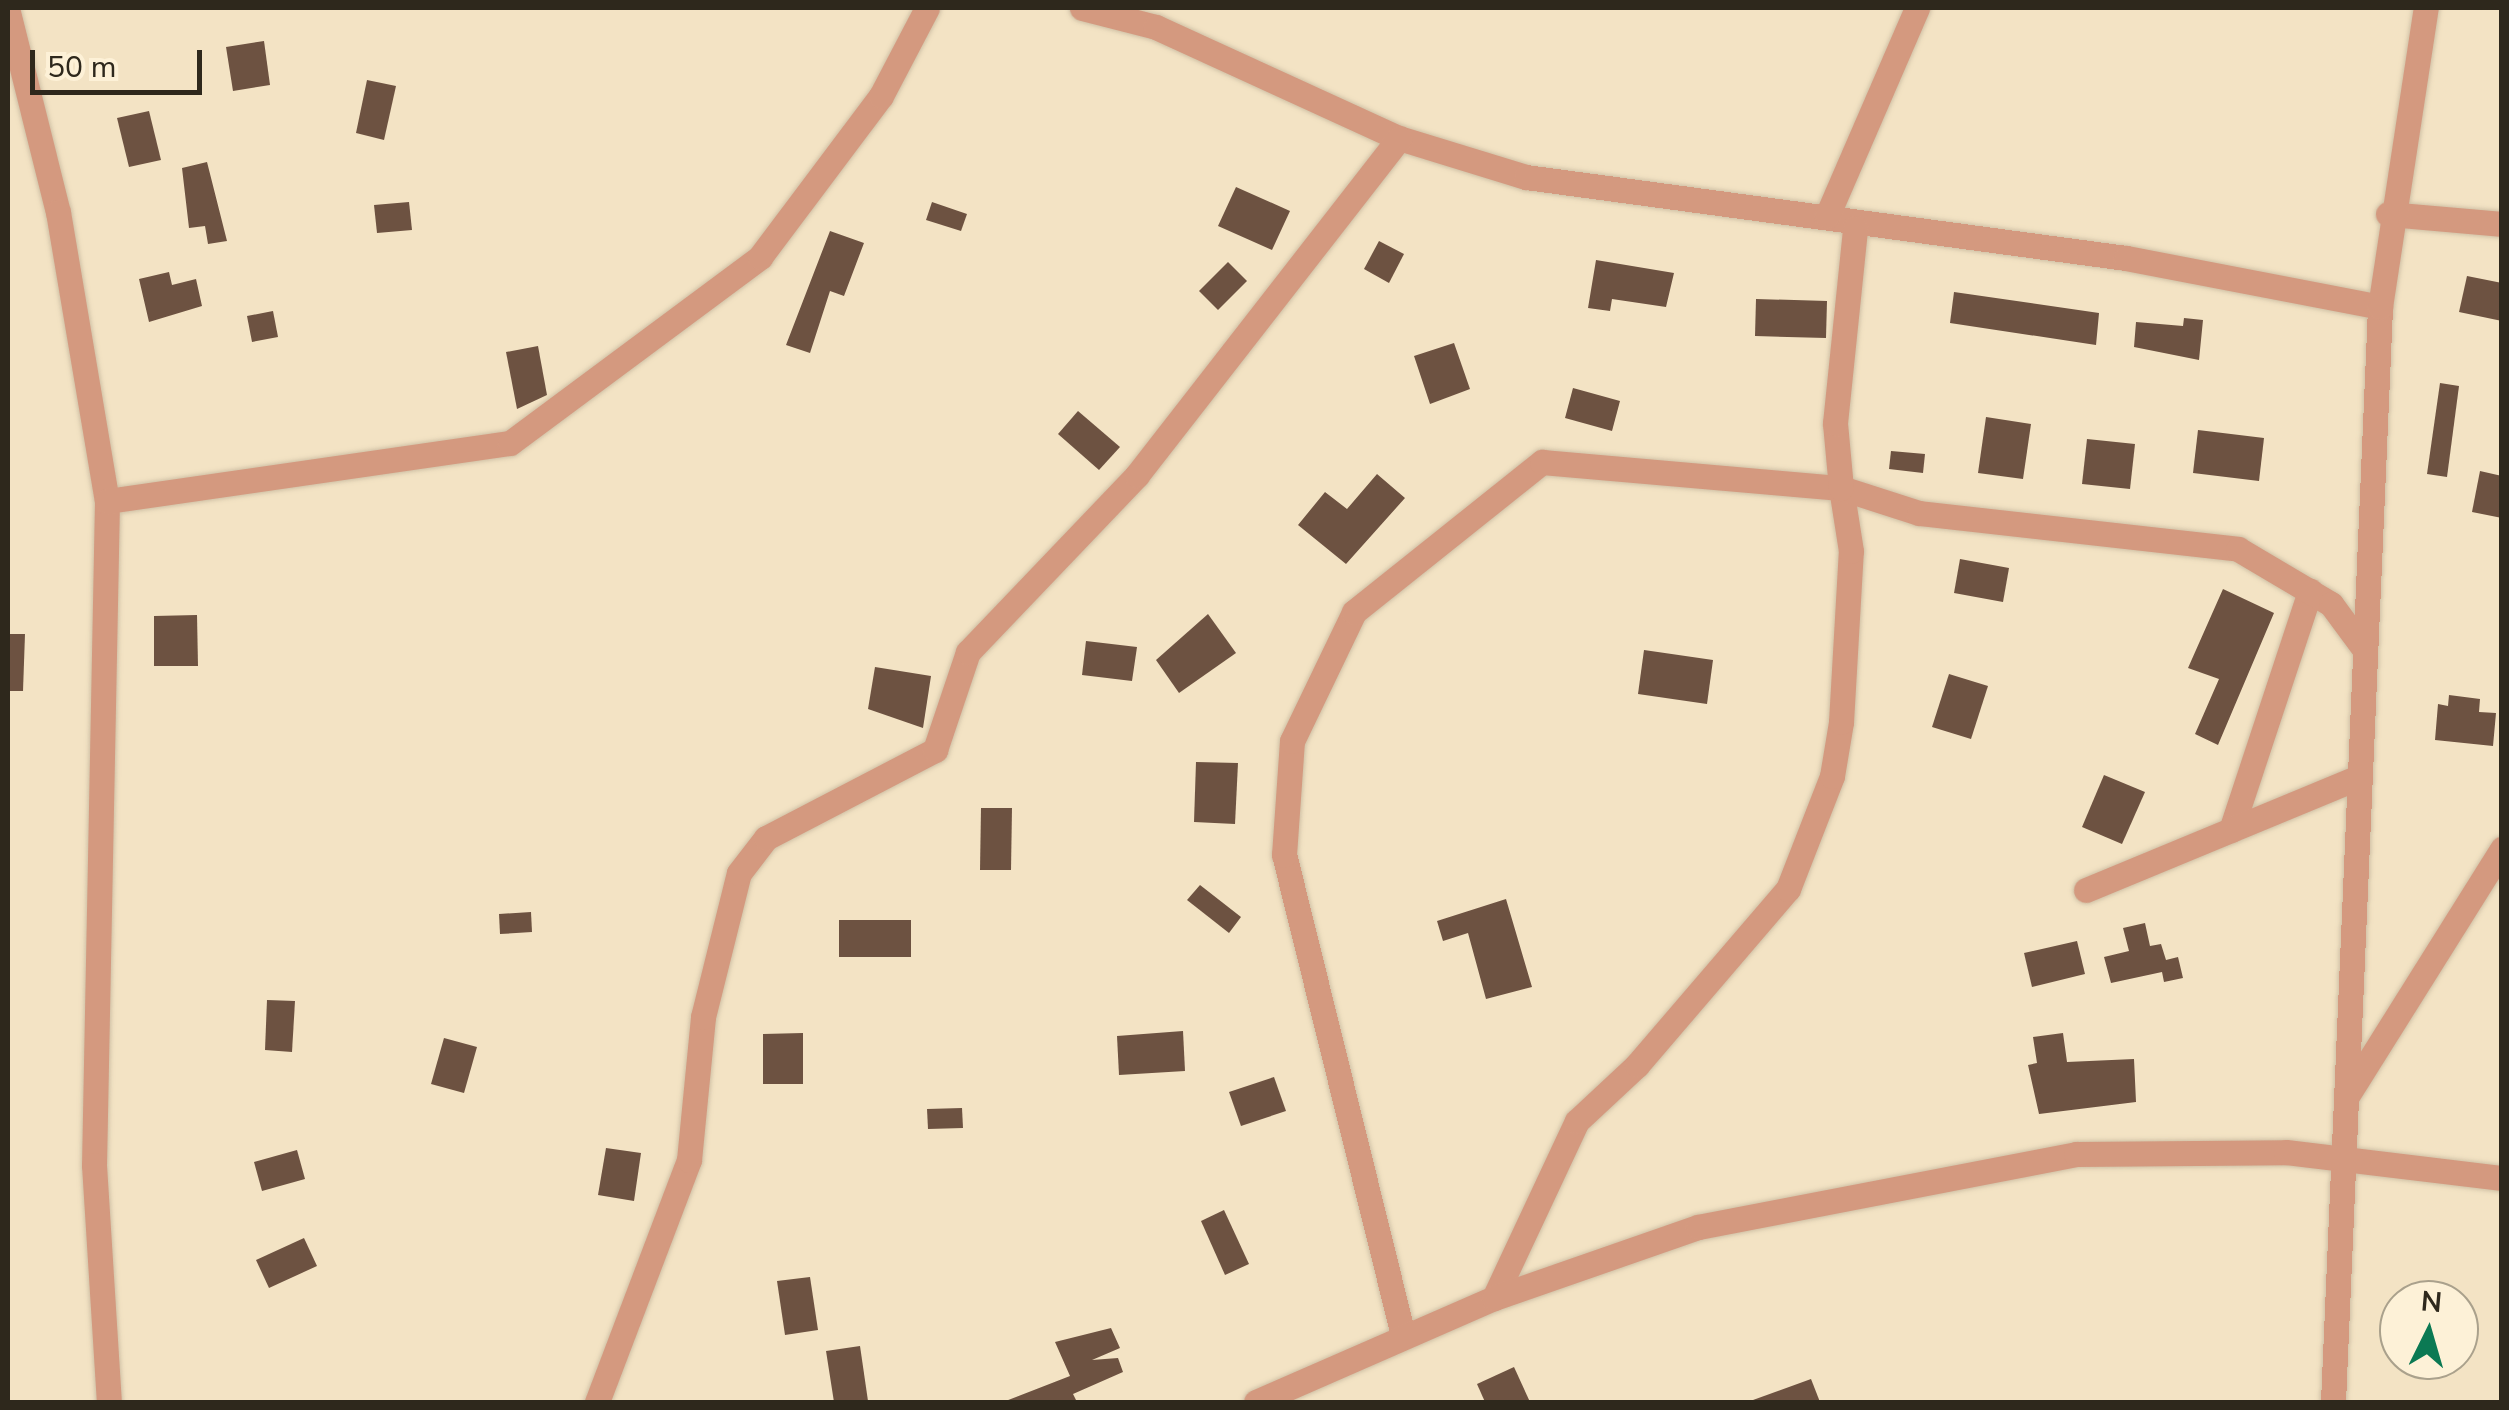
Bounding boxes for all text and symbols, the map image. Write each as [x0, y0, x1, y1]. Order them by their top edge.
scale bar [35, 30, 208, 92]
text: 50 m [47, 47, 116, 88]
north arrow [2379, 1280, 2479, 1380]
text: N [2419, 1282, 2444, 1322]

